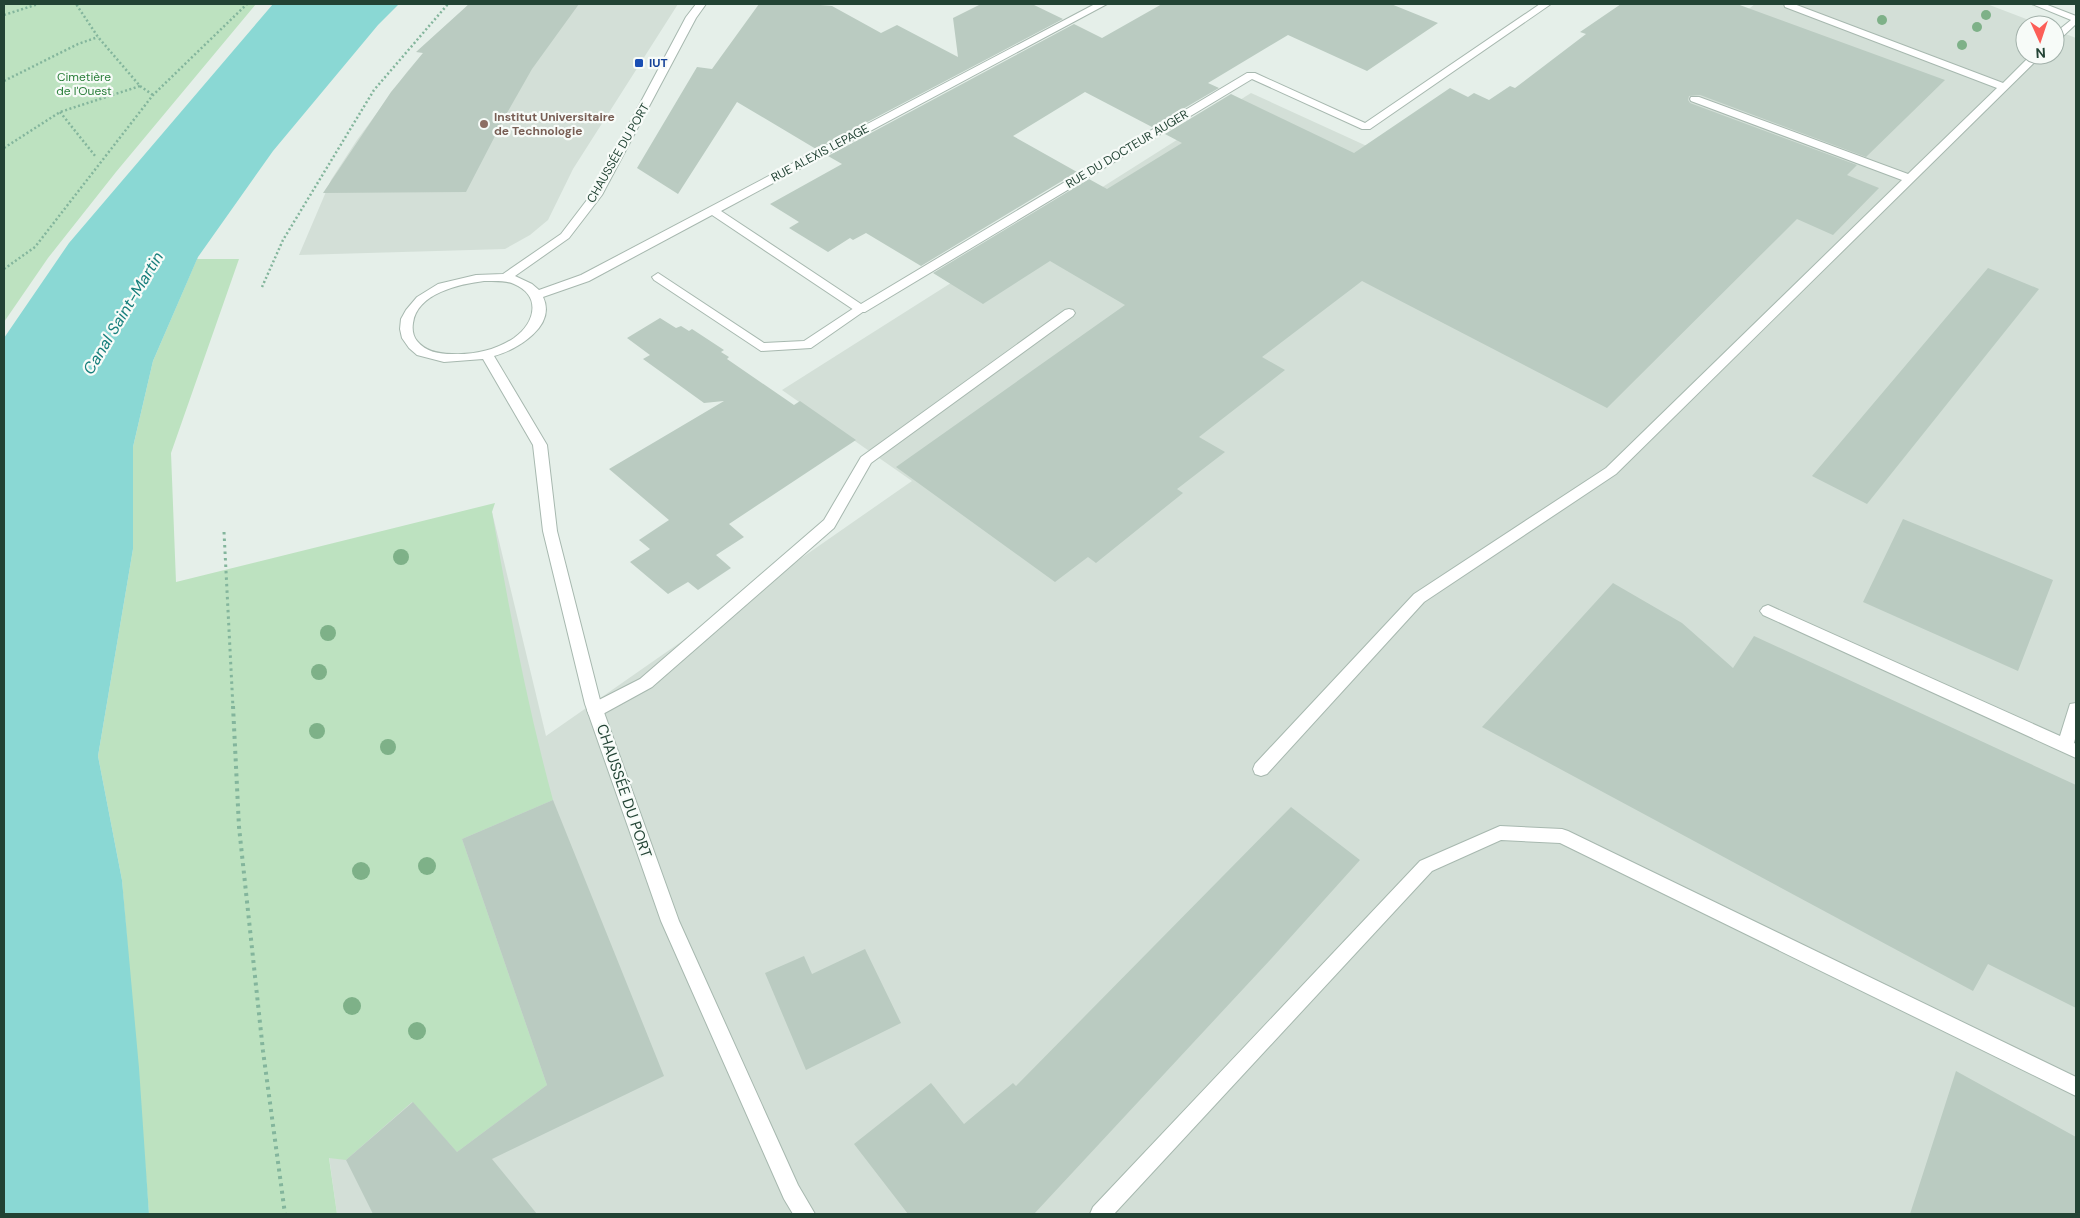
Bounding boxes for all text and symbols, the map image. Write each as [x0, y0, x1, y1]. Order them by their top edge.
north arrow [2015, 15, 2065, 65]
text: N [2035, 44, 2046, 62]
place label: IUT [649, 55, 668, 71]
marker: IUT [633, 57, 645, 69]
park label: Cimetière de l'Ouest [56, 69, 112, 99]
street label: CHAUSSÉE DU PORT [583, 100, 653, 206]
street label: RUE DU DOCTEUR AUGER [1063, 106, 1191, 192]
place label: Institut Universitaire de Technologie [494, 109, 615, 139]
marker: Institut Universitaire de Technologie [478, 118, 490, 130]
street label: RUE ALEXIS LEPAGE [768, 120, 872, 186]
water label: Canal Saint-Martin [78, 248, 168, 378]
street label: CHAUSSÉE DU PORT [592, 721, 656, 861]

